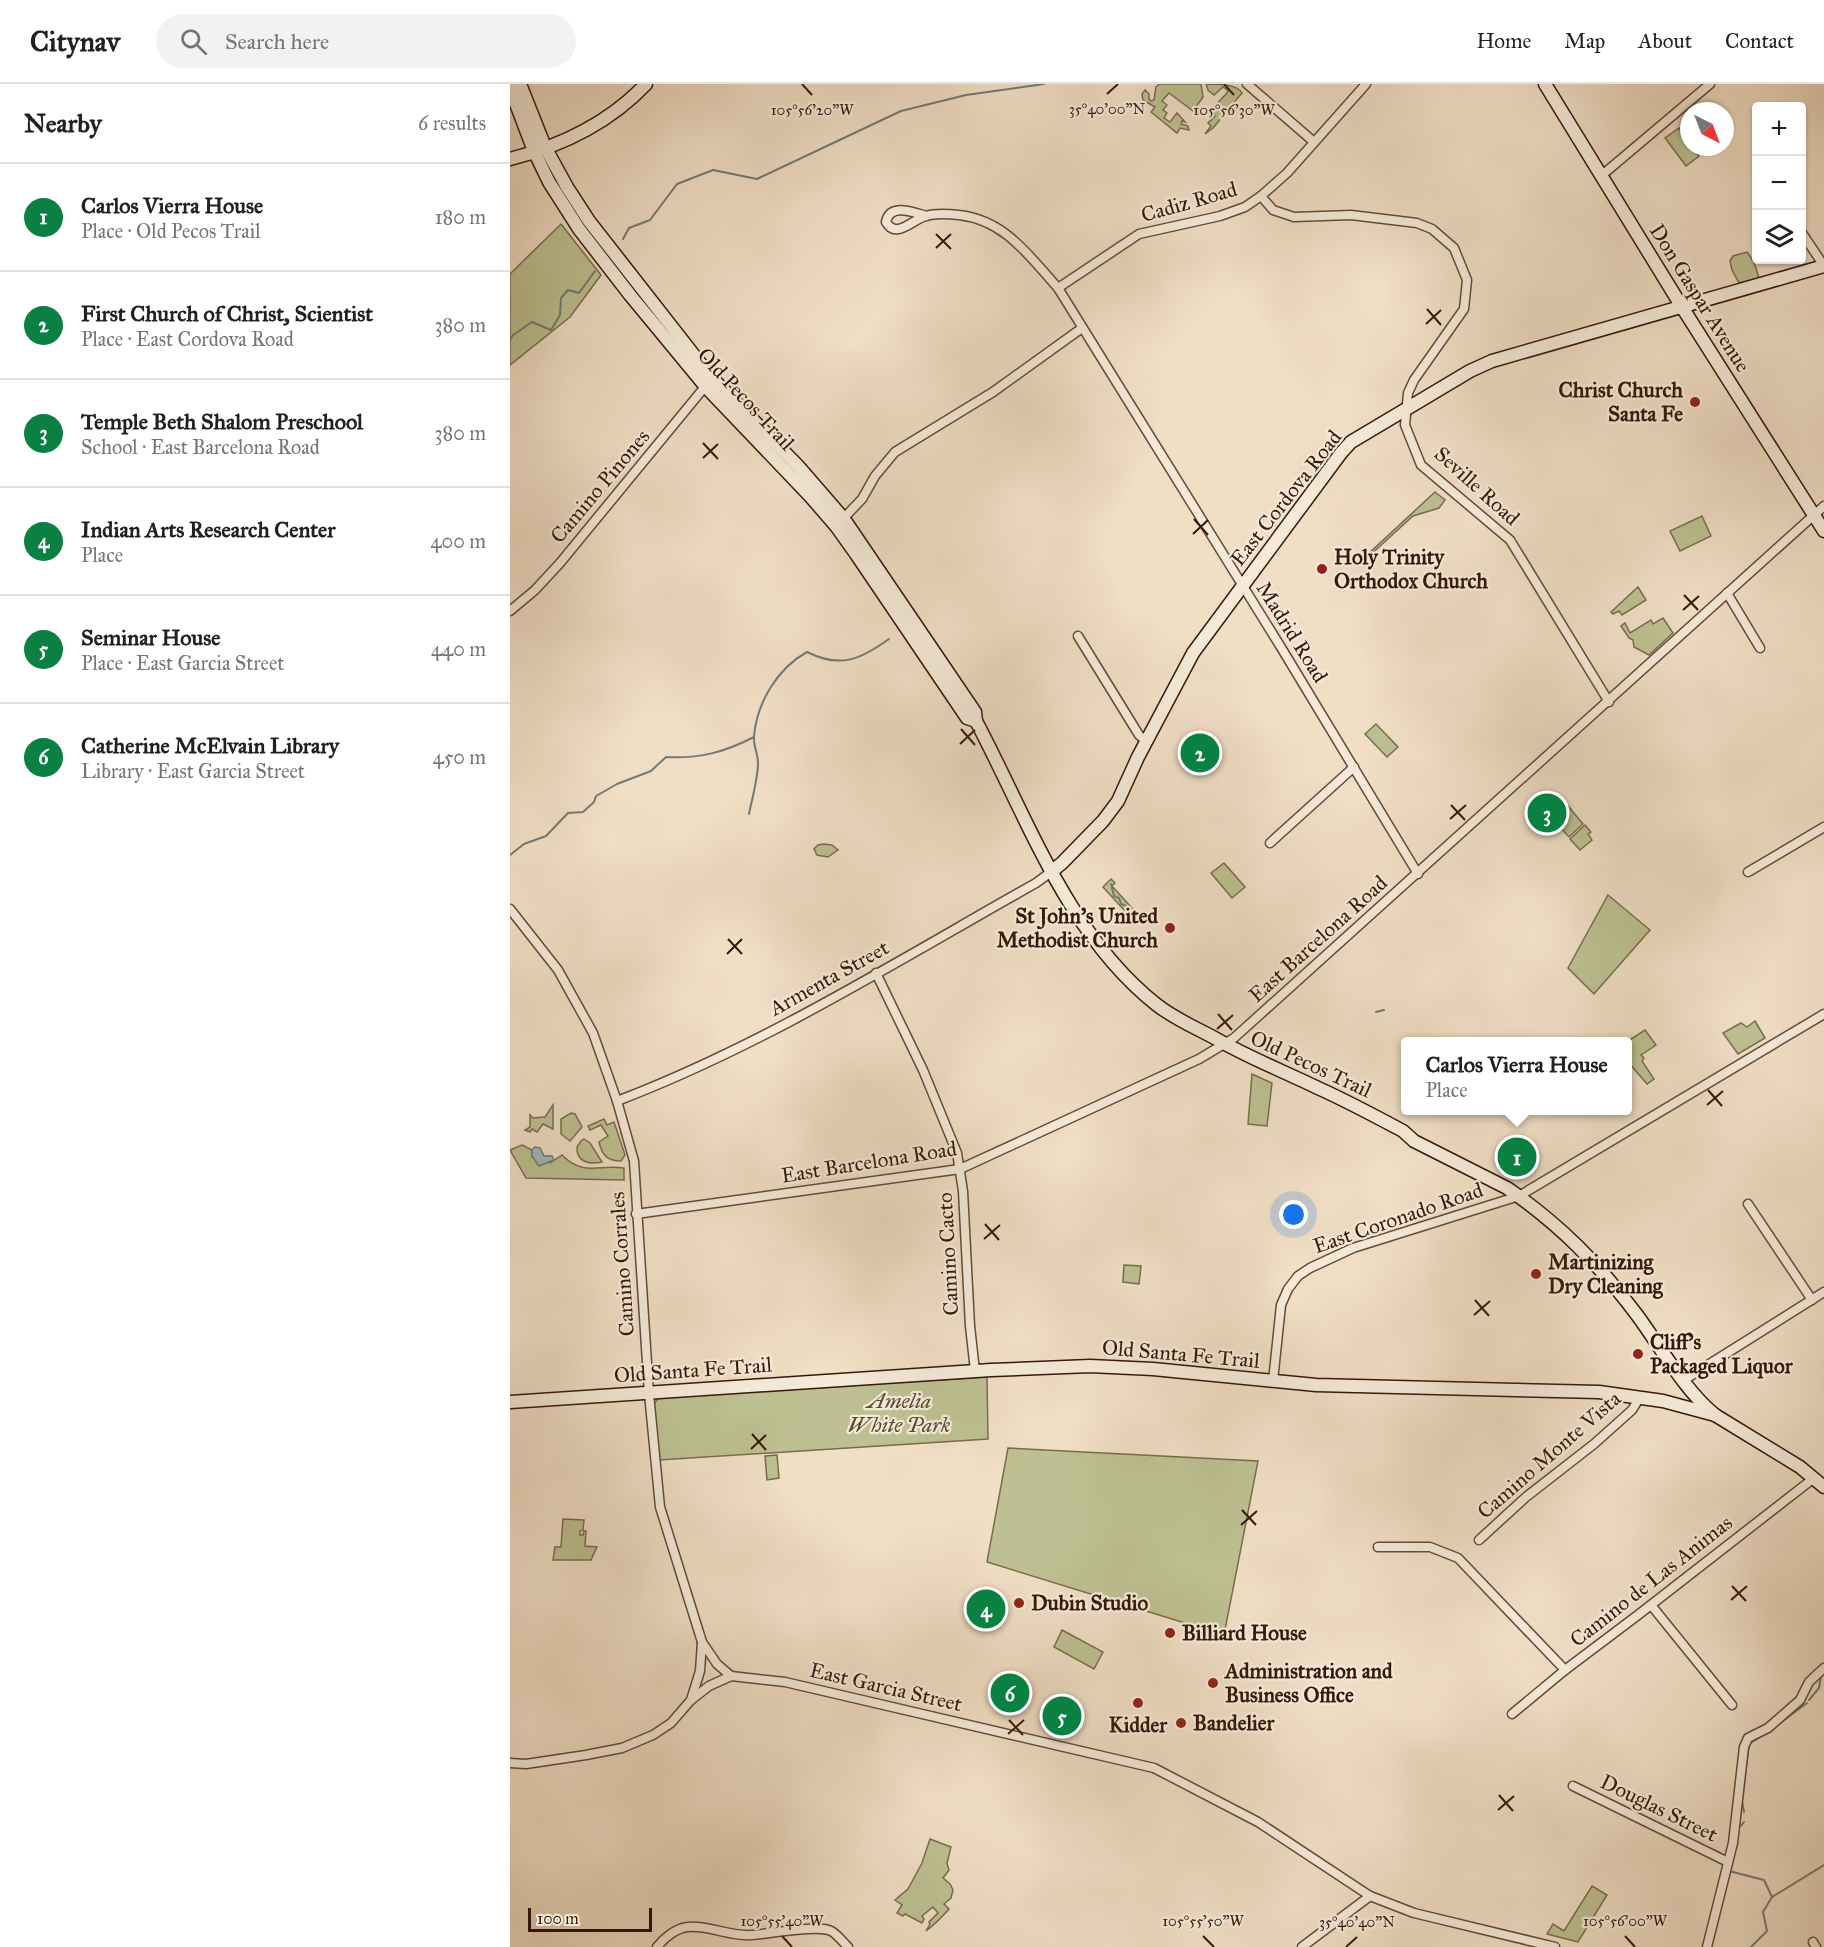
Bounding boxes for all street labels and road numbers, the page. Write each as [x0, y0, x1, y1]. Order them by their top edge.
street label: Cadiz Road [1138, 176, 1240, 228]
street label: Don Gaspar Avenue [1644, 219, 1756, 377]
street label: Old Pecos Trail [692, 342, 800, 456]
street label: Camino Pinones [545, 424, 655, 548]
street label: East Cordova Road [1225, 424, 1347, 571]
street label: Seville Road [1429, 441, 1525, 531]
street label: Madrid Road [1251, 577, 1334, 688]
street label: East Barcelona Road [1243, 870, 1393, 1008]
street label: Armenta Street [764, 934, 894, 1022]
street label: Old Pecos Trail [1246, 1025, 1376, 1104]
street label: East Barcelona Road [779, 1135, 959, 1189]
street label: East Coronado Road [1310, 1177, 1487, 1259]
street label: Camino Corrales [604, 1191, 640, 1337]
street label: Camino Cacto [932, 1191, 964, 1316]
street label: Old Santa Fe Trail [1101, 1334, 1261, 1374]
street label: Old Santa Fe Trail [613, 1351, 773, 1388]
street label: Camino Monte Vista [1472, 1386, 1626, 1524]
street label: Camino de Las Animas [1565, 1509, 1737, 1653]
street label: East Garcia Street [807, 1657, 965, 1717]
street label: Douglas Street [1596, 1768, 1722, 1848]

